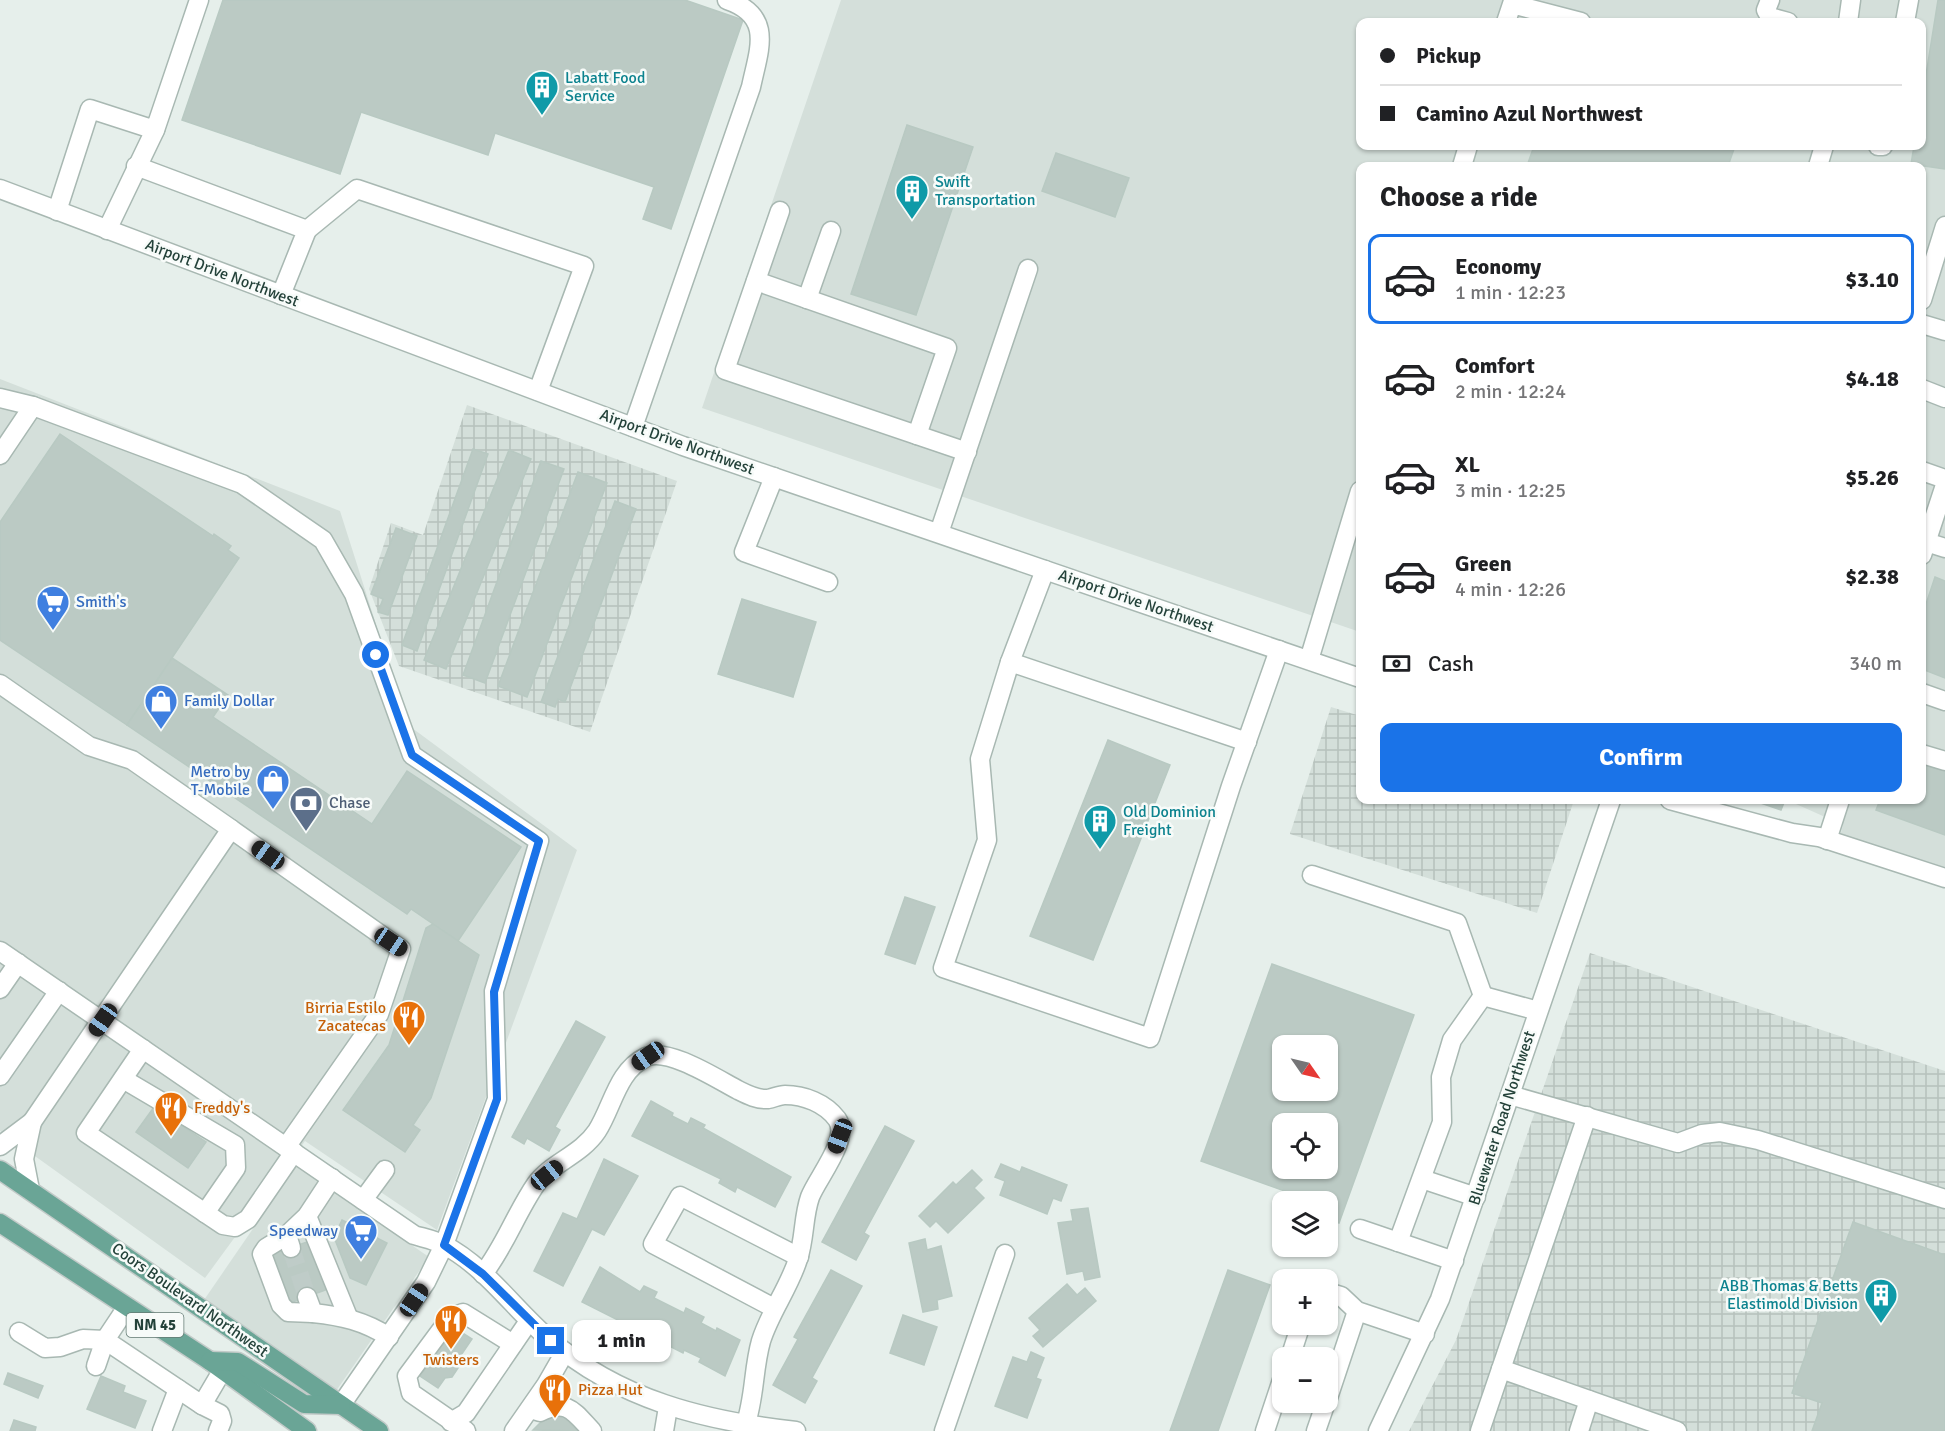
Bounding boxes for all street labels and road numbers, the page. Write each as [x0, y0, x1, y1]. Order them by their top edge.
street label: Airport Drive Northwest [142, 234, 302, 312]
street label: Airport Drive Northwest [597, 405, 757, 479]
street label: Airport Drive Northwest [1056, 565, 1217, 637]
street label: Bluewater Road Northwest [1464, 1028, 1540, 1208]
street label: Coors Boulevard Northwest [108, 1238, 272, 1362]
road number: NM 45 [126, 1313, 184, 1337]

